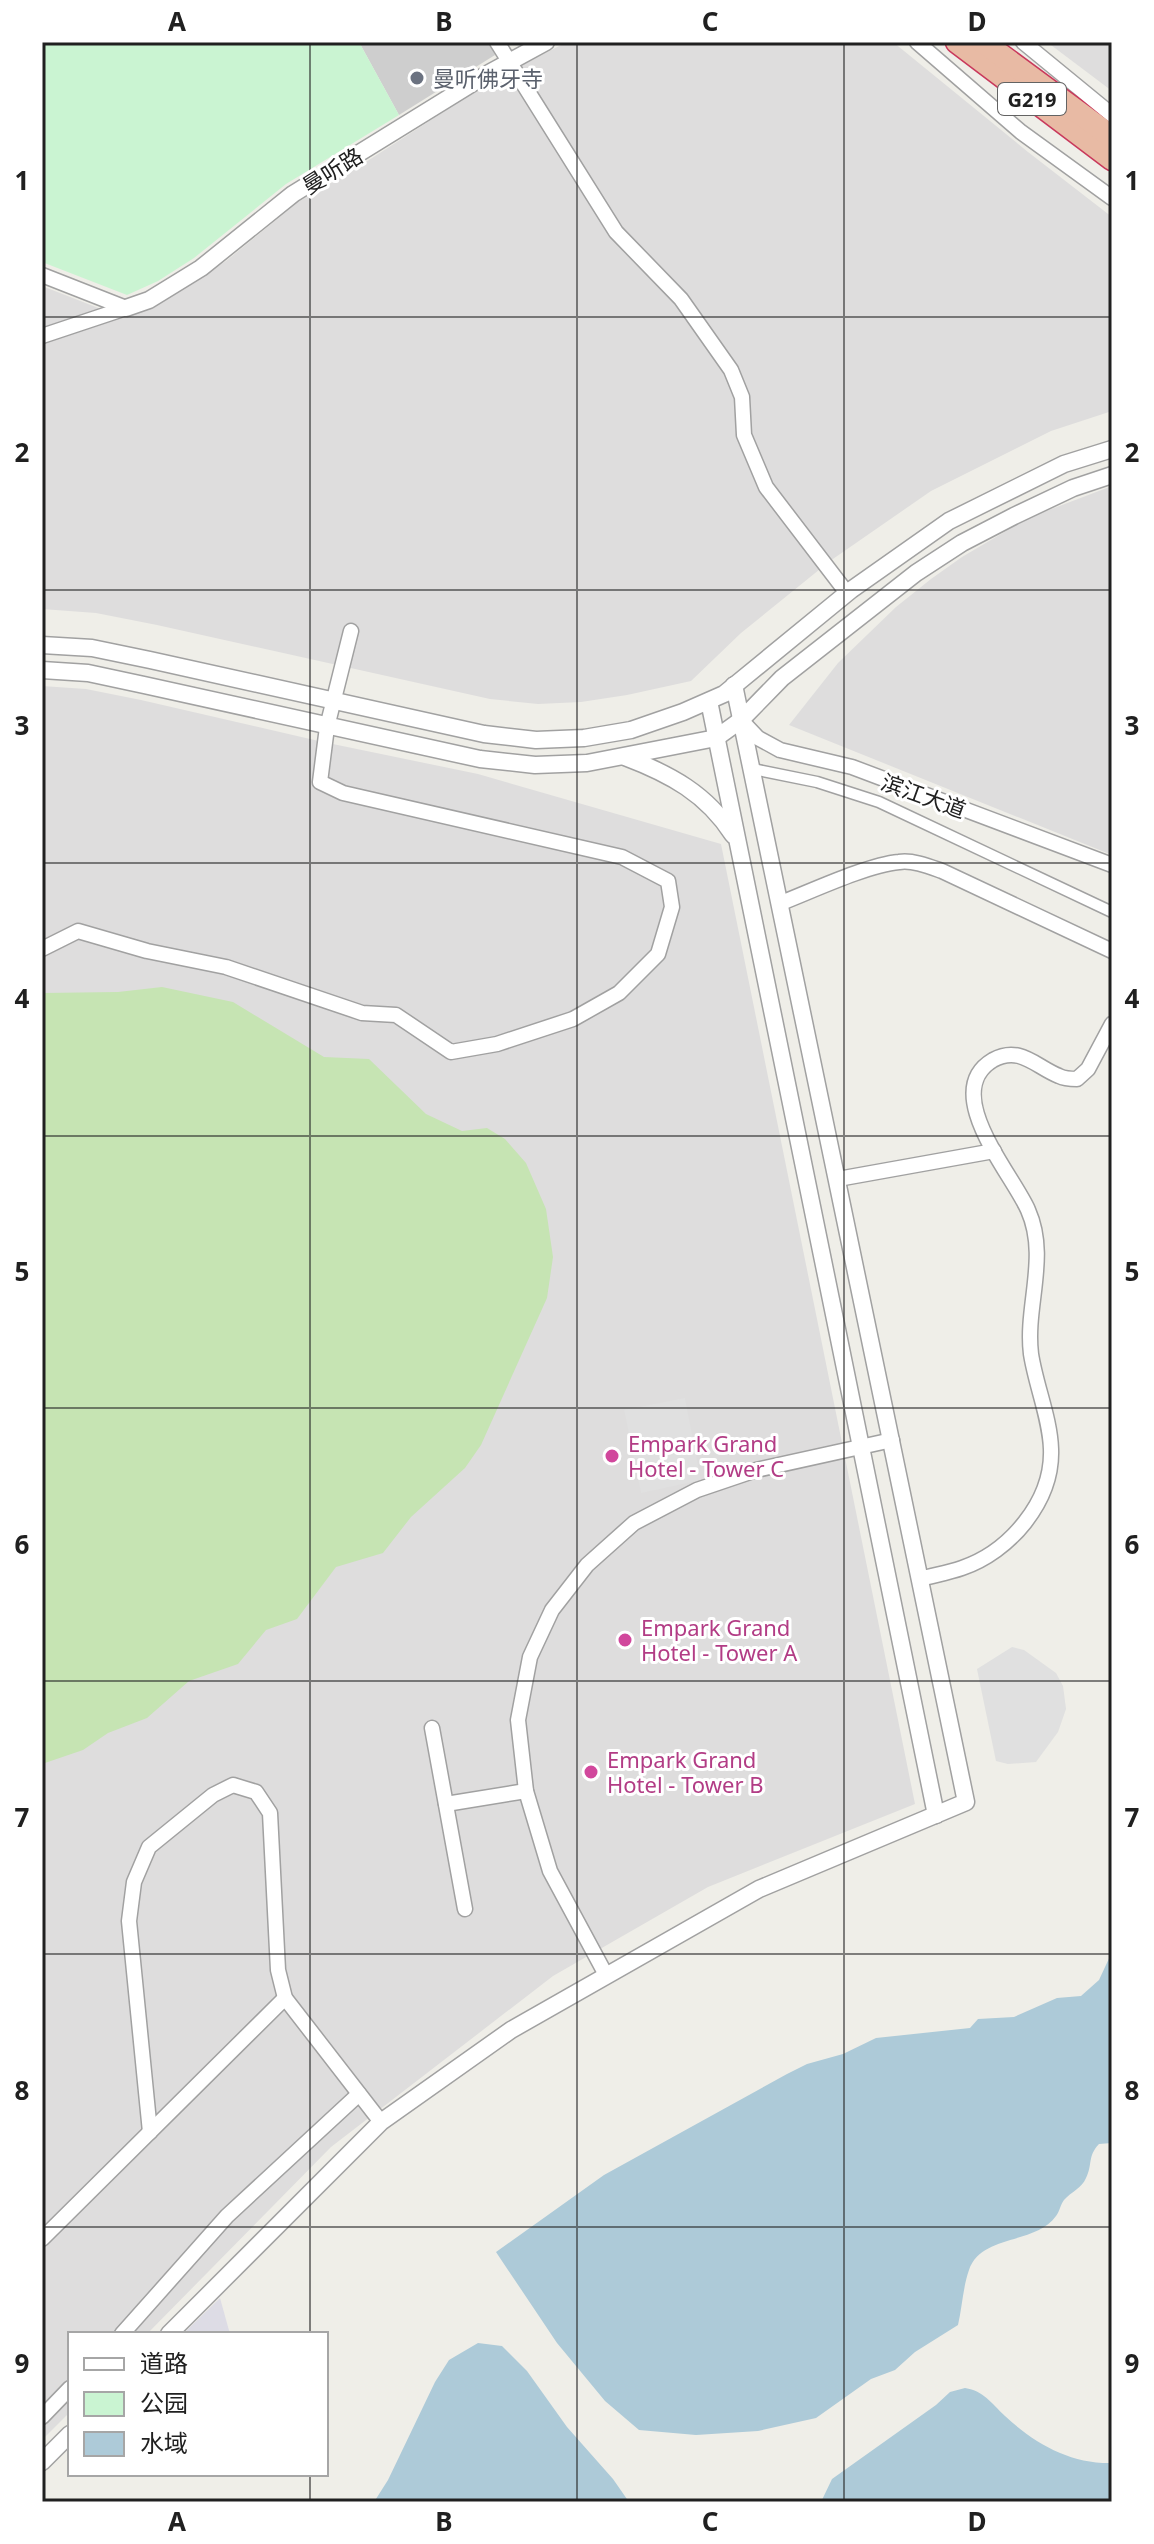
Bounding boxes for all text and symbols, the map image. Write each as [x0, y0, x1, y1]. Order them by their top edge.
text: A [168, 3, 186, 39]
text: B [435, 3, 453, 39]
text: C [702, 3, 718, 39]
text: D [967, 3, 987, 39]
place label: 曼听佛牙寺 [433, 63, 543, 93]
marker: 曼听佛牙寺 [408, 69, 426, 87]
road number: G219 [998, 83, 1066, 115]
street label: 曼听路 [296, 140, 368, 200]
text: 1 [15, 162, 29, 198]
text: 1 [1125, 162, 1139, 198]
text: 2 [15, 434, 30, 470]
text: 2 [1125, 434, 1140, 470]
text: 3 [15, 707, 29, 743]
text: 3 [1125, 707, 1139, 743]
street label: 滨江大道 [878, 766, 970, 824]
text: 4 [15, 980, 30, 1016]
text: 4 [1125, 980, 1140, 1016]
text: 5 [15, 1253, 29, 1289]
text: 5 [1125, 1253, 1139, 1289]
place label: Empark Grand Hotel - Tower C [628, 1428, 784, 1483]
marker: Empark Grand Hotel - Tower C [603, 1447, 621, 1465]
text: 6 [15, 1526, 30, 1562]
text: 6 [1125, 1526, 1140, 1562]
place label: Empark Grand Hotel - Tower A [641, 1612, 798, 1667]
marker: Empark Grand Hotel - Tower A [616, 1631, 634, 1649]
place label: Empark Grand Hotel - Tower B [607, 1744, 764, 1799]
marker: Empark Grand Hotel - Tower B [582, 1763, 600, 1781]
text: 7 [15, 1799, 30, 1835]
text: 7 [1125, 1799, 1140, 1835]
text: 8 [15, 2072, 29, 2108]
text: 8 [1125, 2072, 1139, 2108]
legend [68, 2332, 328, 2476]
text: 9 [15, 2345, 29, 2381]
text: 9 [1125, 2345, 1139, 2381]
text: 道路 [140, 2346, 188, 2379]
text: 公园 [140, 2386, 188, 2419]
text: 水域 [140, 2426, 188, 2459]
text: A [168, 2503, 186, 2539]
text: B [435, 2503, 453, 2539]
text: C [702, 2503, 718, 2539]
text: D [967, 2503, 987, 2539]

